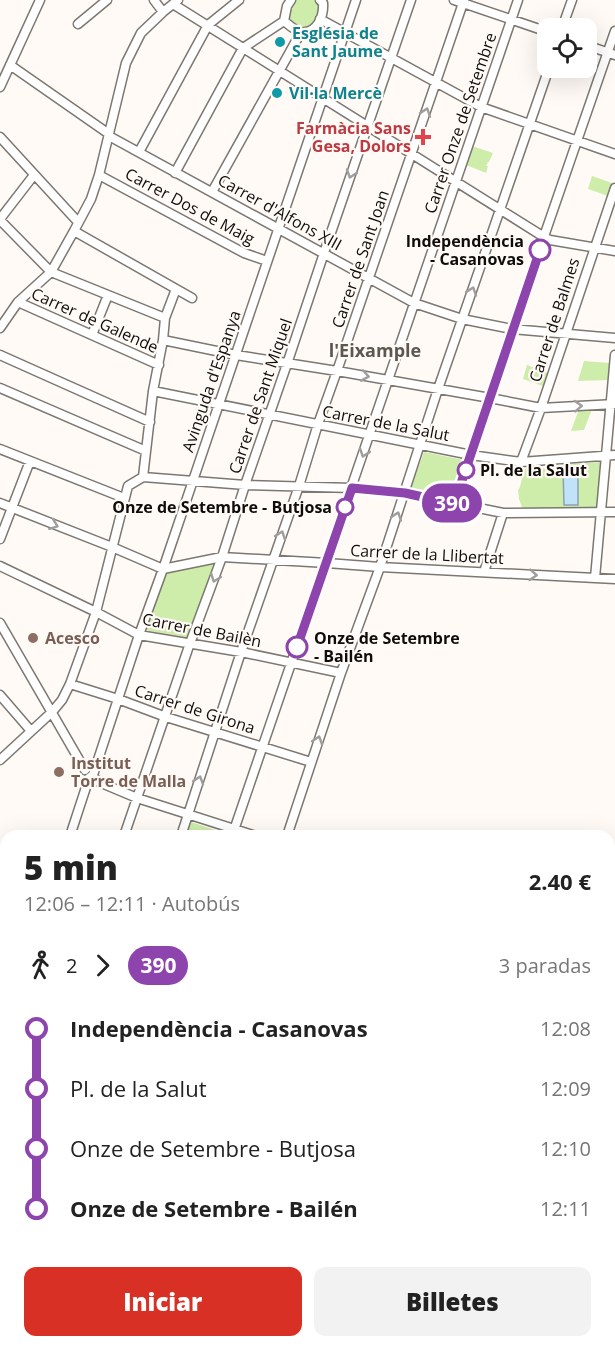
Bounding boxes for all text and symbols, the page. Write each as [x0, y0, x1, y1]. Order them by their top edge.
map controls [537, 18, 597, 78]
button: locate [537, 18, 597, 78]
place label: Església de Sant Jaume [292, 22, 383, 62]
street label: Carrer Onze de Setembre [419, 30, 501, 216]
marker: Església de Sant Jaume [273, 35, 287, 49]
place label: Vil·la Mercè [289, 82, 382, 104]
marker: Vil·la Mercè [270, 86, 284, 100]
one-way arrow [419, 108, 431, 118]
place label: Farmàcia Sans Gesa, Dolors [296, 117, 411, 157]
marker: Farmàcia Sans Gesa, Dolors [416, 130, 430, 144]
street label: Carrer Dos de Maig [121, 163, 259, 250]
street label: Carrer d'Alfons XIII [214, 169, 346, 255]
one-way arrow [345, 169, 358, 179]
street label: Carrer de Sant Joan [326, 187, 394, 331]
place label: Independència - Casanovas [406, 230, 524, 270]
marker: Independència - Casanovas [529, 239, 551, 261]
street label: Carrer de Balmes [524, 255, 584, 385]
street label: Carrer de Galende [28, 282, 162, 358]
one-way arrow [464, 287, 477, 297]
street label: Avinguda d'Espanya [176, 307, 246, 455]
street label: Carrer de Sant Miquel [223, 315, 297, 477]
district label: l'Eixample [329, 338, 421, 362]
one-way arrow [360, 369, 370, 382]
street label: Carrer de la Salut [321, 400, 452, 446]
one-way arrow [573, 400, 582, 413]
one-way arrow [358, 447, 371, 458]
place label: Pl. de la Salut [480, 459, 587, 481]
marker: Pl. de la Salut [457, 461, 475, 479]
line badge: 390 [418, 484, 486, 522]
text: 390 [434, 489, 470, 517]
place label: Onze de Setembre - Butjosa [112, 496, 332, 518]
marker: Onze de Setembre - Butjosa [336, 498, 354, 516]
one-way arrow [390, 511, 402, 522]
one-way arrow [49, 517, 59, 530]
one-way arrow [274, 530, 287, 541]
street label: Carrer de la Llibertat [350, 539, 505, 569]
one-way arrow [528, 568, 537, 581]
one-way arrow [209, 572, 222, 583]
street label: Carrer de Bailèn [141, 608, 263, 652]
place label: Acesco [45, 627, 100, 649]
place label: Onze de Setembre - Bailén [314, 627, 460, 667]
marker: Acesco [26, 631, 40, 645]
marker: Onze de Setembre - Bailén [286, 636, 308, 658]
street label: Carrer de Girona [132, 679, 258, 739]
one-way arrow [311, 735, 324, 746]
place label: Institut Torre de Malla [71, 752, 186, 792]
marker: Institut Torre de Malla [52, 765, 66, 779]
one-way arrow [192, 775, 205, 786]
text: 5 min [24, 845, 118, 890]
text: 2.40 € [529, 866, 591, 896]
text: 12:06 – 12:11 · Autobús [24, 890, 240, 917]
icon: walk [24, 949, 57, 982]
icon: forward [86, 949, 119, 982]
text: 390 [140, 951, 176, 979]
text: 2 [66, 952, 77, 979]
text: 3 paradas [499, 952, 591, 979]
text: Independència - Casanovas [70, 1013, 368, 1043]
text: 12:08 [540, 1015, 591, 1042]
text: Pl. de la Salut [70, 1073, 206, 1103]
text: 12:09 [540, 1075, 591, 1102]
text: Onze de Setembre - Butjosa [70, 1133, 356, 1163]
text: 12:10 [540, 1135, 591, 1162]
text: Onze de Setembre - Bailén [70, 1193, 358, 1223]
text: 12:11 [540, 1195, 591, 1222]
button: Iniciar [24, 1267, 302, 1336]
button: Billetes [314, 1267, 591, 1336]

